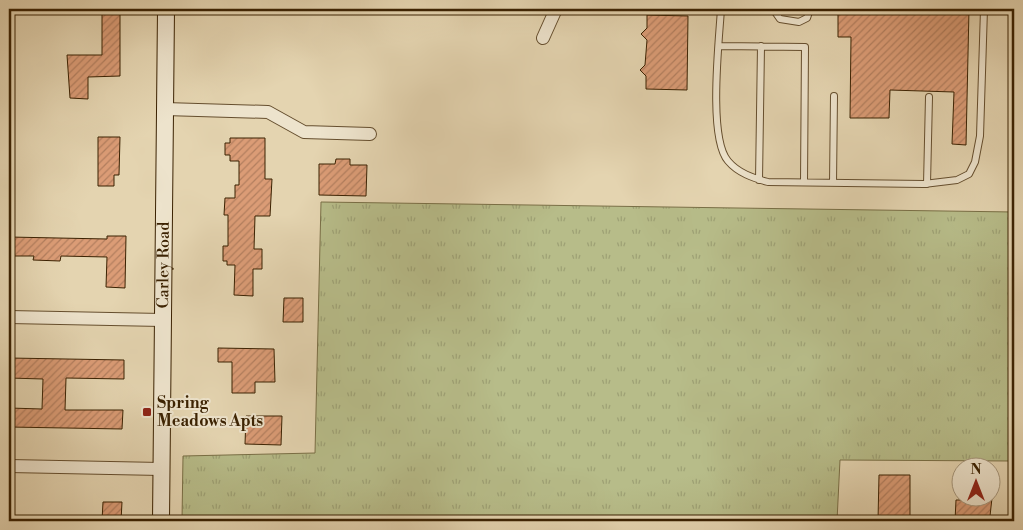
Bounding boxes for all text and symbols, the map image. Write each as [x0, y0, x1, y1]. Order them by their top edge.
street label: Carley Road [153, 222, 174, 308]
place label: Spring Meadows Apts [157, 393, 263, 431]
marker: Spring Meadows Apts [141, 406, 153, 418]
north arrow [950, 458, 1000, 508]
text: N [970, 461, 982, 479]

